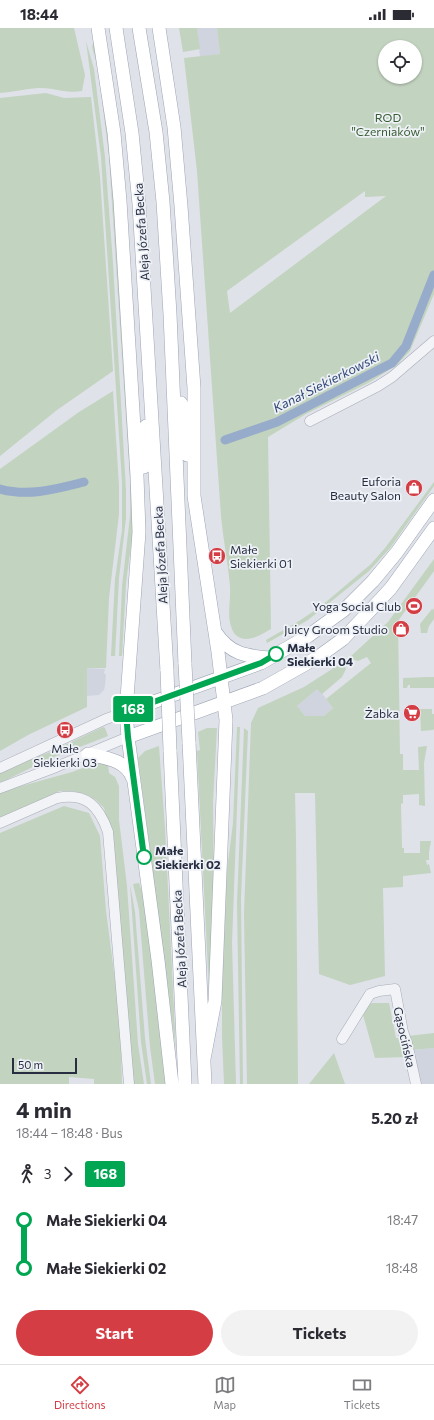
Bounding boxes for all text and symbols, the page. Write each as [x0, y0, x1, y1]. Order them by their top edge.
text: 18:44 [20, 5, 58, 23]
map controls [378, 40, 422, 84]
button: locate [378, 40, 422, 84]
park label: ROD "Czerniaków" [351, 110, 425, 138]
street label: Aleja Józefa Becka [131, 182, 152, 281]
water label: Kanał Siekierkowski [270, 348, 382, 416]
place label: Euforia Beauty Salon [330, 474, 401, 502]
shop icon: Euforia Beauty Salon [404, 478, 424, 498]
street label: Aleja Józefa Becka [150, 506, 171, 604]
place label: Małe Siekierki 01 [230, 542, 292, 570]
bus stop icon: Małe Siekierki 01 [207, 546, 227, 566]
sports icon: Yoga Social Club [404, 596, 424, 616]
place label: Yoga Social Club [312, 599, 401, 613]
shop icon: Juicy Groom Studio [391, 619, 411, 639]
place label: Juicy Groom Studio [284, 622, 388, 637]
place label: Małe Siekierki 04 [287, 640, 354, 668]
marker: Małe Siekierki 04 [268, 646, 284, 662]
line badge: 168 [110, 696, 156, 722]
text: 168 [121, 700, 145, 717]
supermarket icon: Żabka [402, 703, 422, 723]
place label: Żabka [365, 706, 399, 720]
bus stop icon: Małe Siekierki 03 [55, 720, 75, 740]
place label: Małe Siekierki 03 [33, 741, 97, 769]
place label: Małe Siekierki 02 [155, 843, 221, 871]
marker: Małe Siekierki 02 [136, 849, 152, 865]
street label: Aleja Józefa Becka [169, 890, 190, 988]
street label: Gąsocińska [391, 1005, 419, 1069]
scale bar [12, 1056, 77, 1075]
text: 50 m [18, 1058, 43, 1071]
text: 4 min [16, 1096, 72, 1123]
text: 5.20 zł [371, 1109, 418, 1127]
text: 18:44 – 18:48 · Bus [16, 1125, 123, 1141]
icon: walk [16, 1163, 38, 1185]
icon: forward [57, 1163, 79, 1185]
text: 168 [93, 1165, 117, 1182]
text: 3 [44, 1166, 51, 1182]
text: Małe Siekierki 04 [46, 1211, 167, 1229]
text: 18:47 [387, 1212, 418, 1228]
text: Małe Siekierki 02 [46, 1259, 166, 1277]
text: 18:48 [386, 1260, 418, 1276]
button: Start [16, 1310, 213, 1356]
button: Tickets [221, 1310, 418, 1356]
tab: Directions [54, 1374, 106, 1411]
tab: Map [213, 1374, 236, 1411]
tab: Tickets [344, 1374, 380, 1411]

